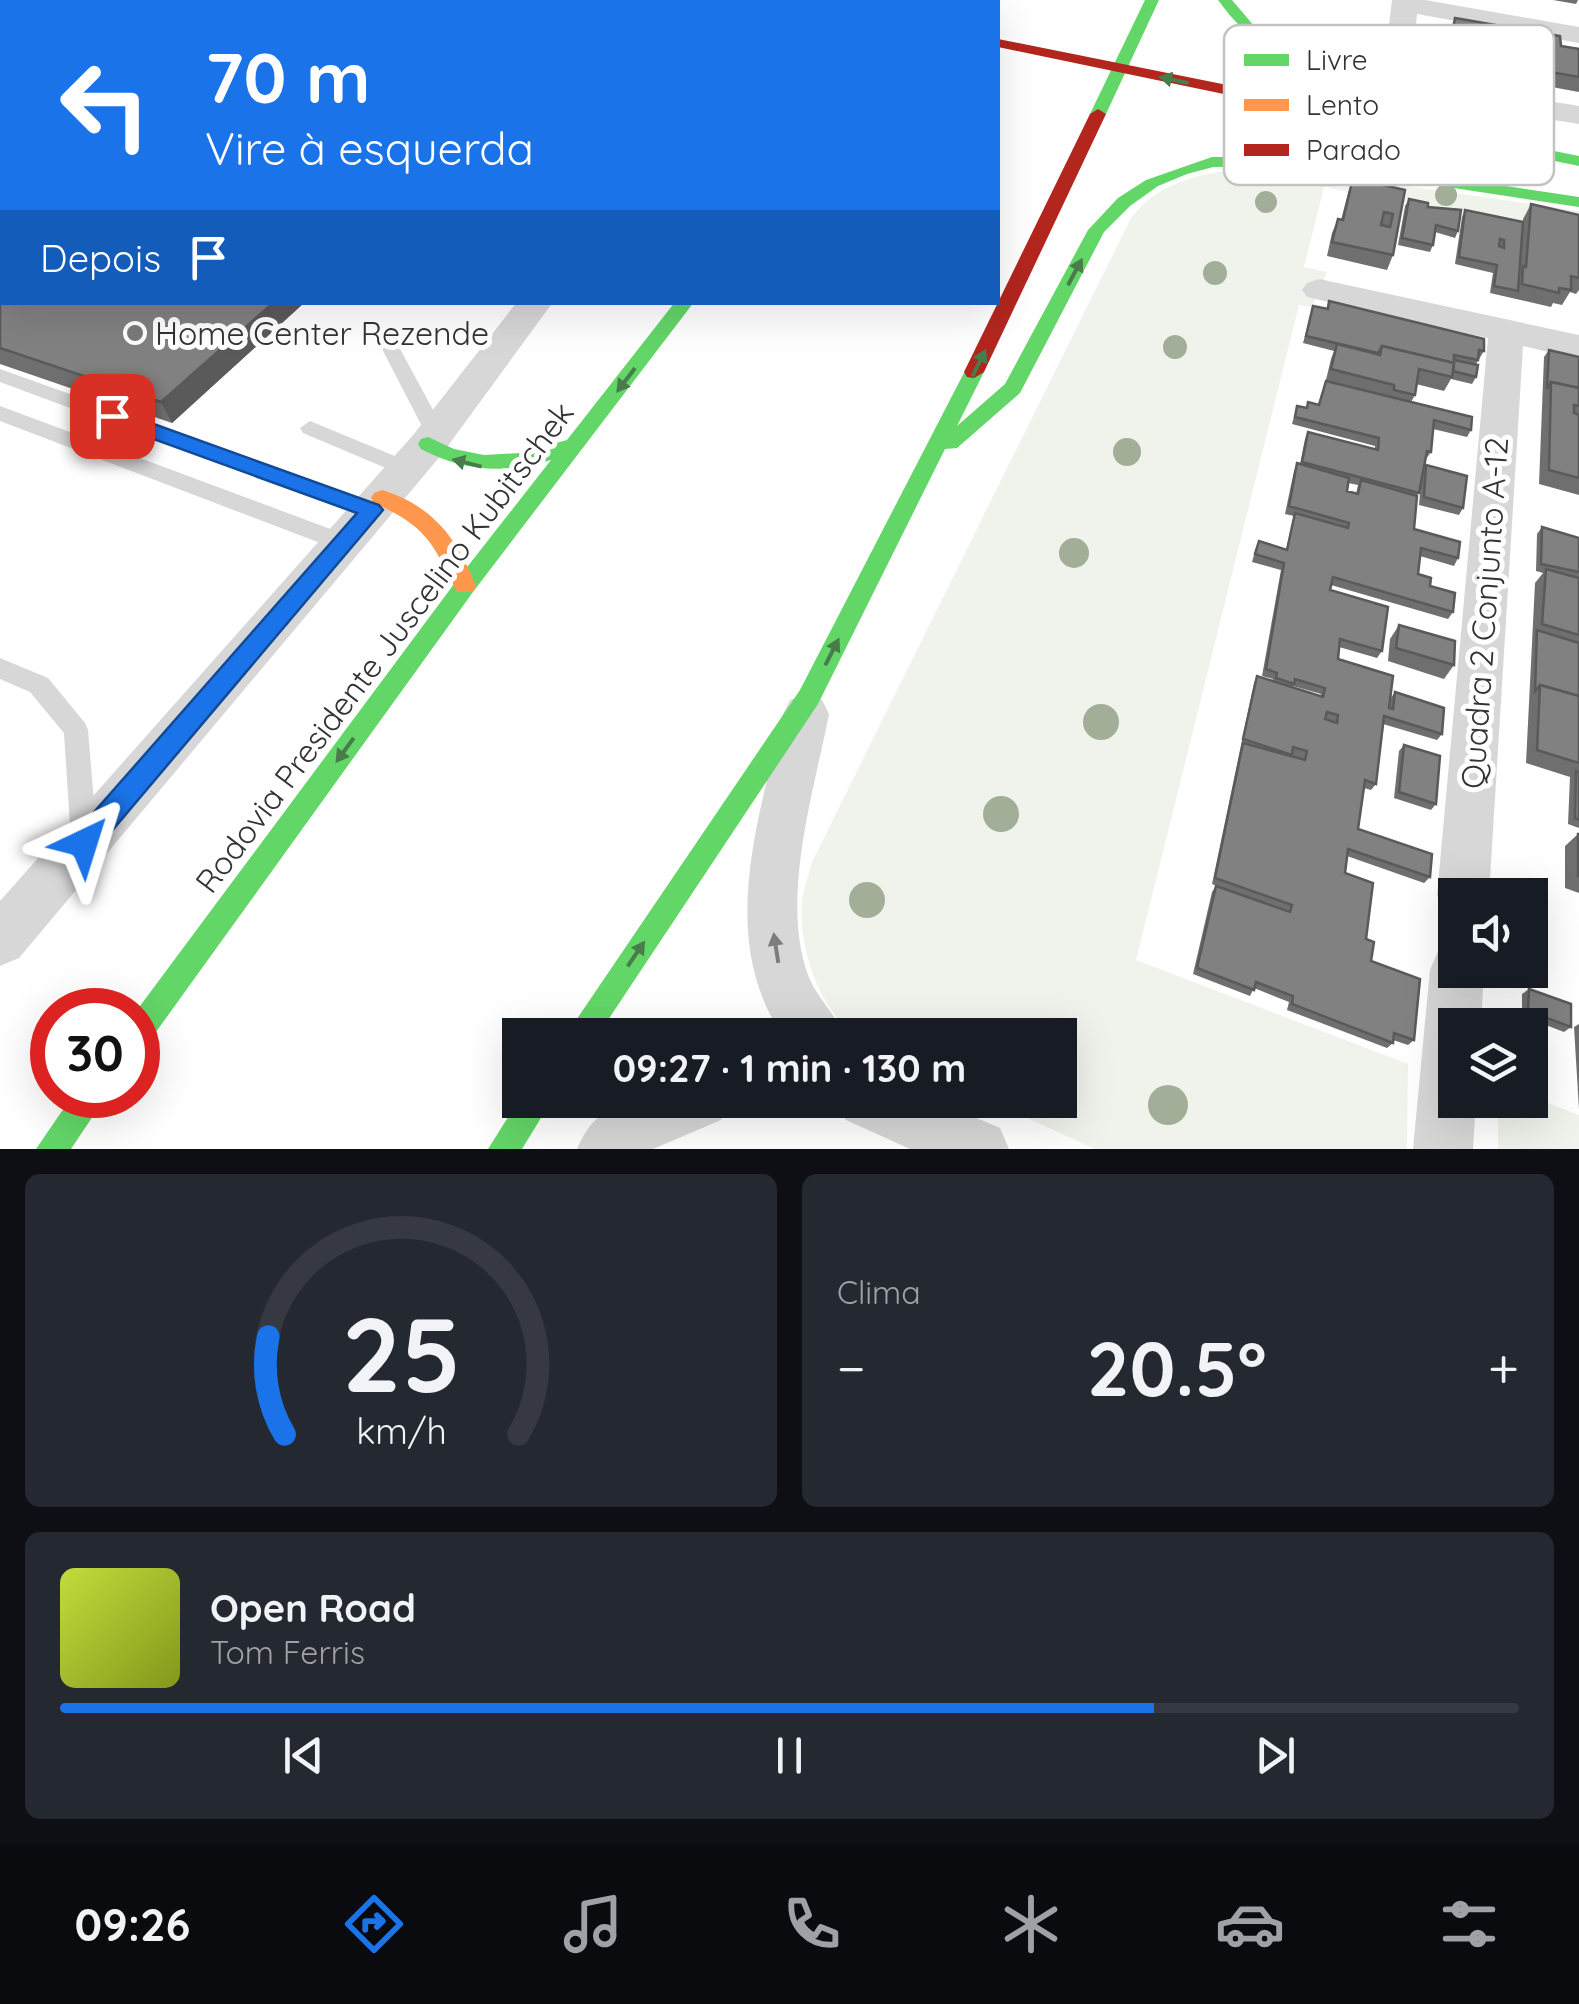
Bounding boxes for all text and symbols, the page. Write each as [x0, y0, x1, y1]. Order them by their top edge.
legend [1224, 25, 1554, 185]
text: 70 m [205, 33, 371, 121]
icon: left [40, 40, 170, 170]
text: Livre [1306, 42, 1368, 77]
one-way arrow [1159, 72, 1190, 88]
text: Lento [1306, 87, 1379, 122]
text: Vire à esquerda [205, 120, 534, 176]
text: Parado [1306, 132, 1401, 167]
icon: arrive [181, 230, 236, 285]
text: Depois [40, 234, 161, 282]
one-way arrow [1066, 258, 1083, 287]
place label: Home Center Rezende [155, 313, 489, 353]
marker: Home Center Rezende [124, 322, 146, 344]
one-way arrow [970, 348, 987, 377]
one-way arrow [616, 367, 637, 393]
pin [70, 374, 155, 459]
icon: arrive [85, 389, 140, 444]
street label: Rodovia Presidente Juscelino Kubitschek [186, 394, 582, 900]
street label: Quadra 2 Conjunto A-12 [1452, 436, 1516, 790]
one-way arrow [451, 455, 482, 470]
one-way arrow [823, 638, 840, 667]
one-way arrow [336, 737, 355, 764]
position arrow [32, 791, 136, 895]
map controls [1438, 878, 1548, 1118]
button: sound [1438, 878, 1548, 988]
one-way arrow [768, 932, 783, 963]
one-way arrow [626, 941, 644, 968]
speed limit sign: 30 [30, 988, 160, 1118]
button: layers [1438, 1008, 1548, 1118]
text: 09:27 · 1 min · 130 m [613, 1044, 966, 1092]
text: Clima [837, 1272, 921, 1312]
text: 25 [341, 1288, 461, 1418]
text: 20.5° [1087, 1321, 1267, 1415]
text: − [837, 1333, 866, 1402]
text: + [1488, 1333, 1519, 1402]
text: km/h [356, 1408, 446, 1453]
text: Open Road [210, 1584, 416, 1632]
text: Tom Ferris [210, 1632, 365, 1672]
icon: previous [276, 1728, 331, 1783]
icon: pause [762, 1728, 817, 1783]
icon: next [1248, 1728, 1303, 1783]
icon: directions [339, 1889, 409, 1959]
icon: music [558, 1889, 628, 1959]
icon: phone [777, 1889, 847, 1959]
icon: climate [996, 1889, 1066, 1959]
icon: car [1215, 1889, 1285, 1959]
icon: filters [1434, 1889, 1504, 1959]
text: 09:26 [75, 1896, 190, 1952]

